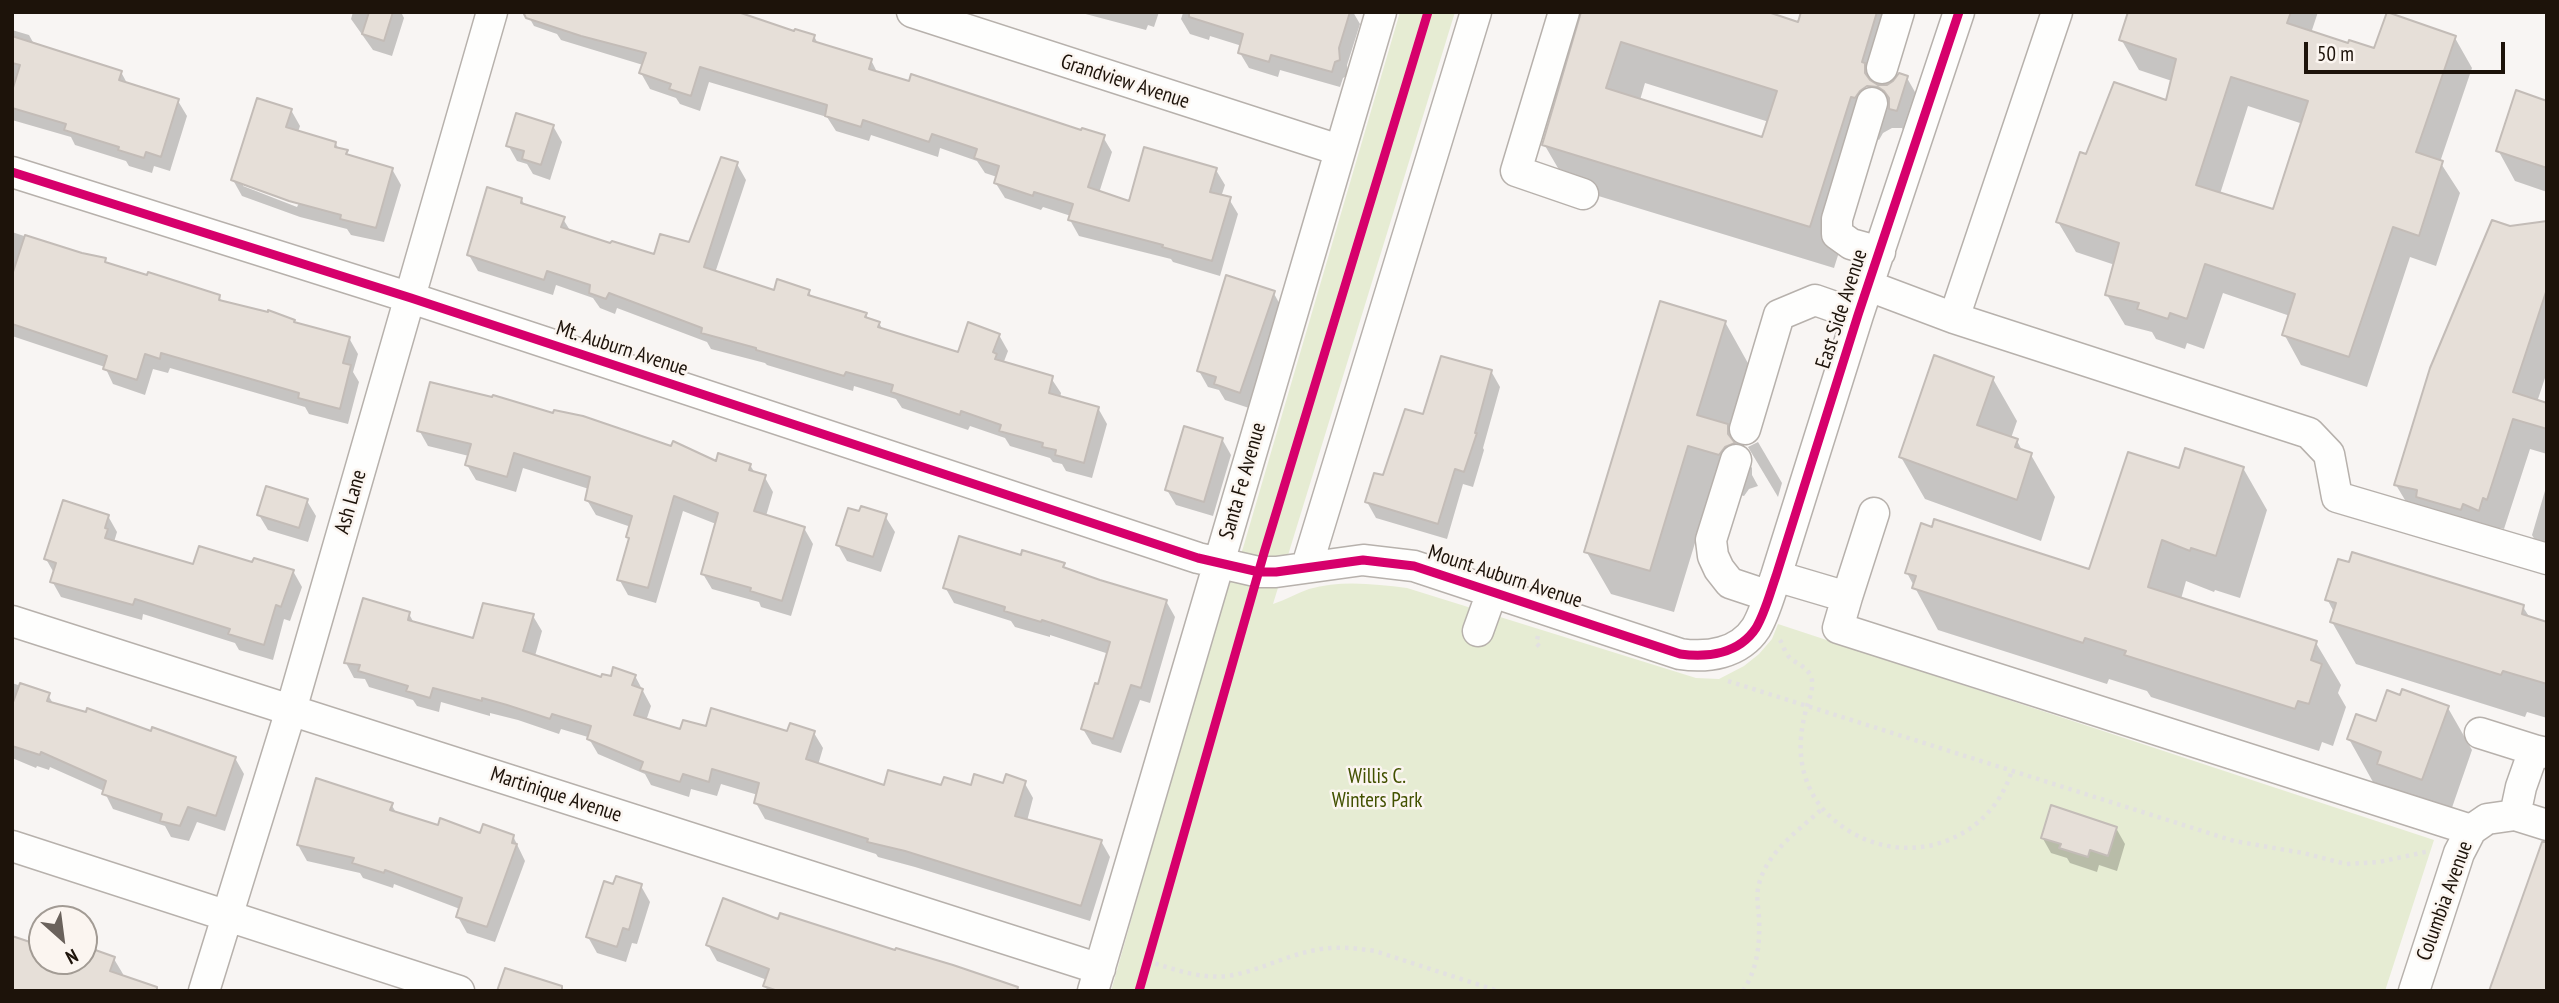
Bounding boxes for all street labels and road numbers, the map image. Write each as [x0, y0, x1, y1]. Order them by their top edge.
street label: Grandview Avenue [1057, 49, 1193, 115]
street label: East Side Avenue [1811, 246, 1873, 372]
street label: Mt. Auburn Avenue [553, 316, 691, 382]
street label: Santa Fe Avenue [1214, 420, 1272, 542]
street label: Ash Lane [330, 467, 372, 537]
street label: Mount Auburn Avenue [1425, 540, 1585, 614]
street label: Martinique Avenue [487, 762, 625, 828]
street label: Columbia Avenue [2412, 838, 2478, 964]

